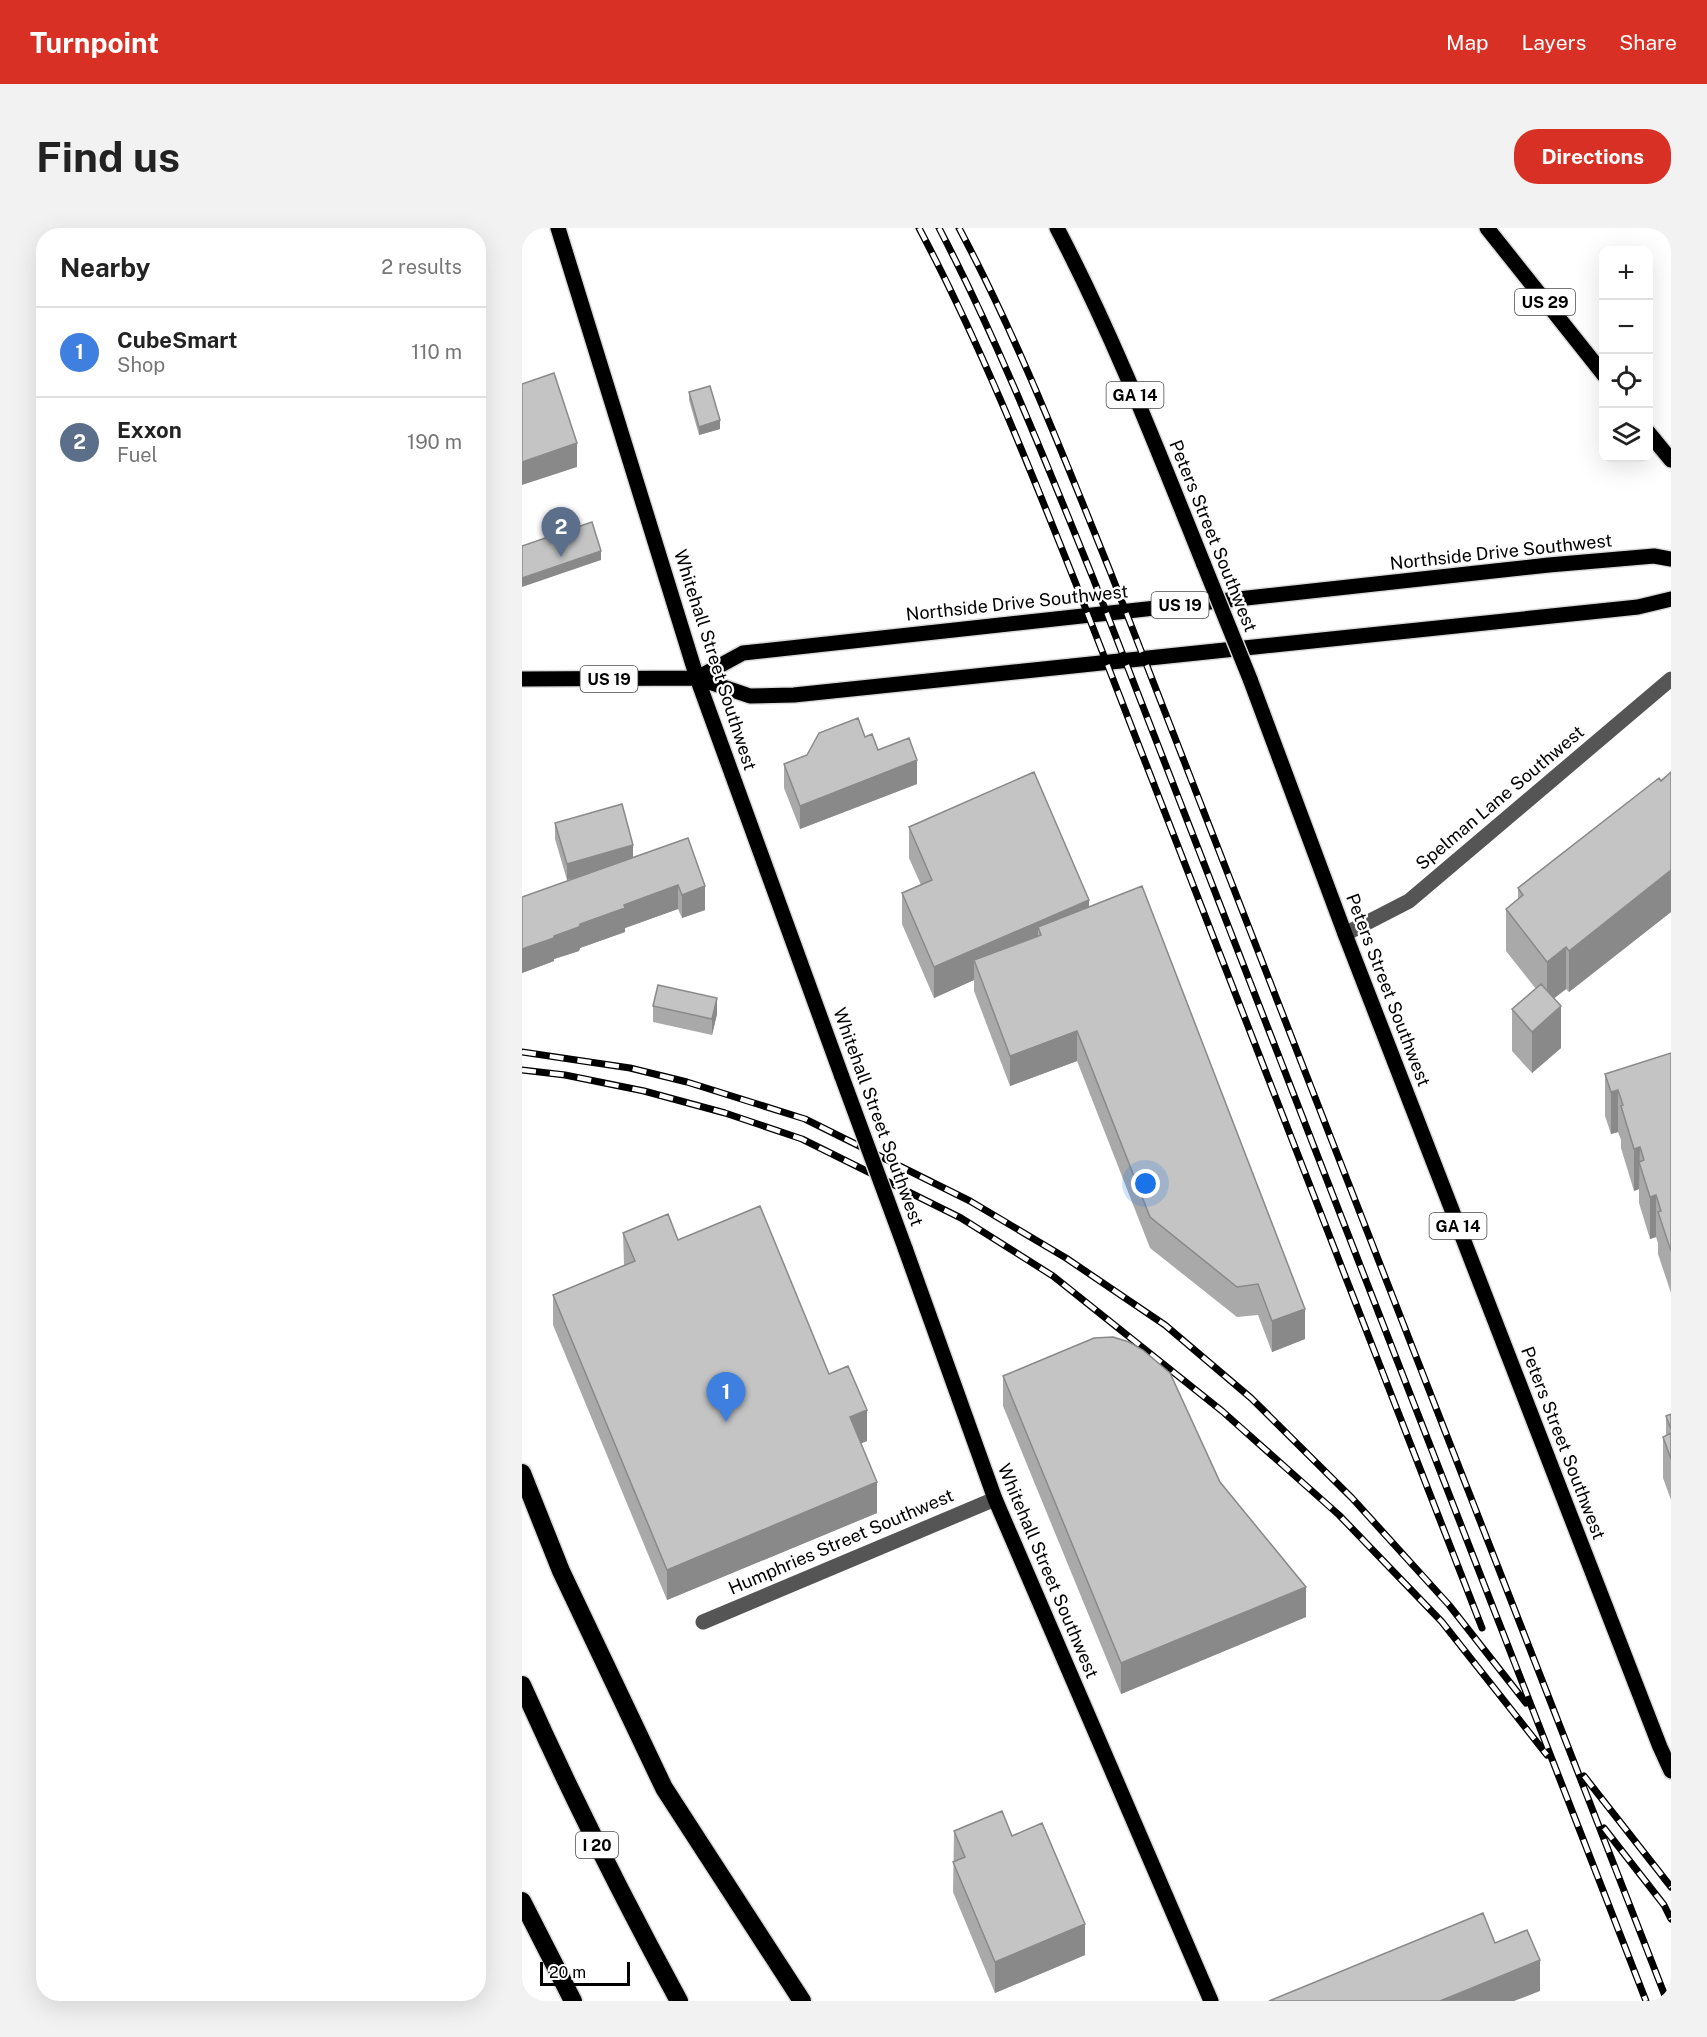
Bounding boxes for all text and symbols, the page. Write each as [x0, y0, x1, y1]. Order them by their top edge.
text: Turnpoint [30, 26, 159, 59]
text: Map [1446, 30, 1489, 55]
text: Layers [1522, 30, 1586, 55]
text: Share [1619, 30, 1677, 55]
button: Directions [1514, 129, 1671, 184]
text: Find us [36, 132, 180, 181]
map controls [1599, 246, 1653, 462]
button: + [1599, 246, 1653, 300]
text: Nearby [60, 252, 150, 283]
text: 2 results [381, 255, 462, 279]
road number: US 29 [1515, 289, 1575, 315]
button: − [1599, 300, 1653, 354]
text: CubeSmart [117, 327, 237, 353]
text: 1 [75, 340, 84, 364]
text: 110 m [411, 340, 462, 364]
text: Shop [117, 353, 165, 377]
button: locate [1599, 354, 1653, 408]
road number: GA 14 [1106, 382, 1164, 408]
button: layers [1599, 408, 1653, 462]
text: Exxon [117, 417, 182, 443]
text: 2 [73, 430, 86, 454]
text: 190 m [407, 430, 462, 454]
street label: Peters Street Southwest [1165, 437, 1262, 635]
text: Fuel [117, 443, 158, 467]
pin: 2 [542, 508, 580, 557]
street label: Northside Drive Southwest [1389, 529, 1613, 574]
street label: Whitehall Street Southwest [670, 547, 761, 773]
street label: Northside Drive Southwest [905, 580, 1129, 625]
road number: US 19 [1152, 592, 1208, 618]
road number: US 19 [580, 666, 638, 692]
street label: Spelman Lane Southwest [1411, 721, 1588, 874]
street label: Peters Street Southwest [1342, 890, 1435, 1089]
street label: Whitehall Street Southwest [829, 1005, 928, 1229]
your location [1131, 1169, 1160, 1198]
road number: GA 14 [1430, 1213, 1486, 1239]
street label: Peters Street Southwest [1517, 1343, 1610, 1542]
pin: 1 [706, 1372, 746, 1422]
street label: Whitehall Street Southwest [994, 1460, 1103, 1681]
street label: Humphries Street Southwest [725, 1484, 957, 1599]
road number: I 20 [576, 1832, 618, 1858]
scale bar [540, 1959, 630, 1986]
text: 20 m [549, 1963, 586, 1982]

